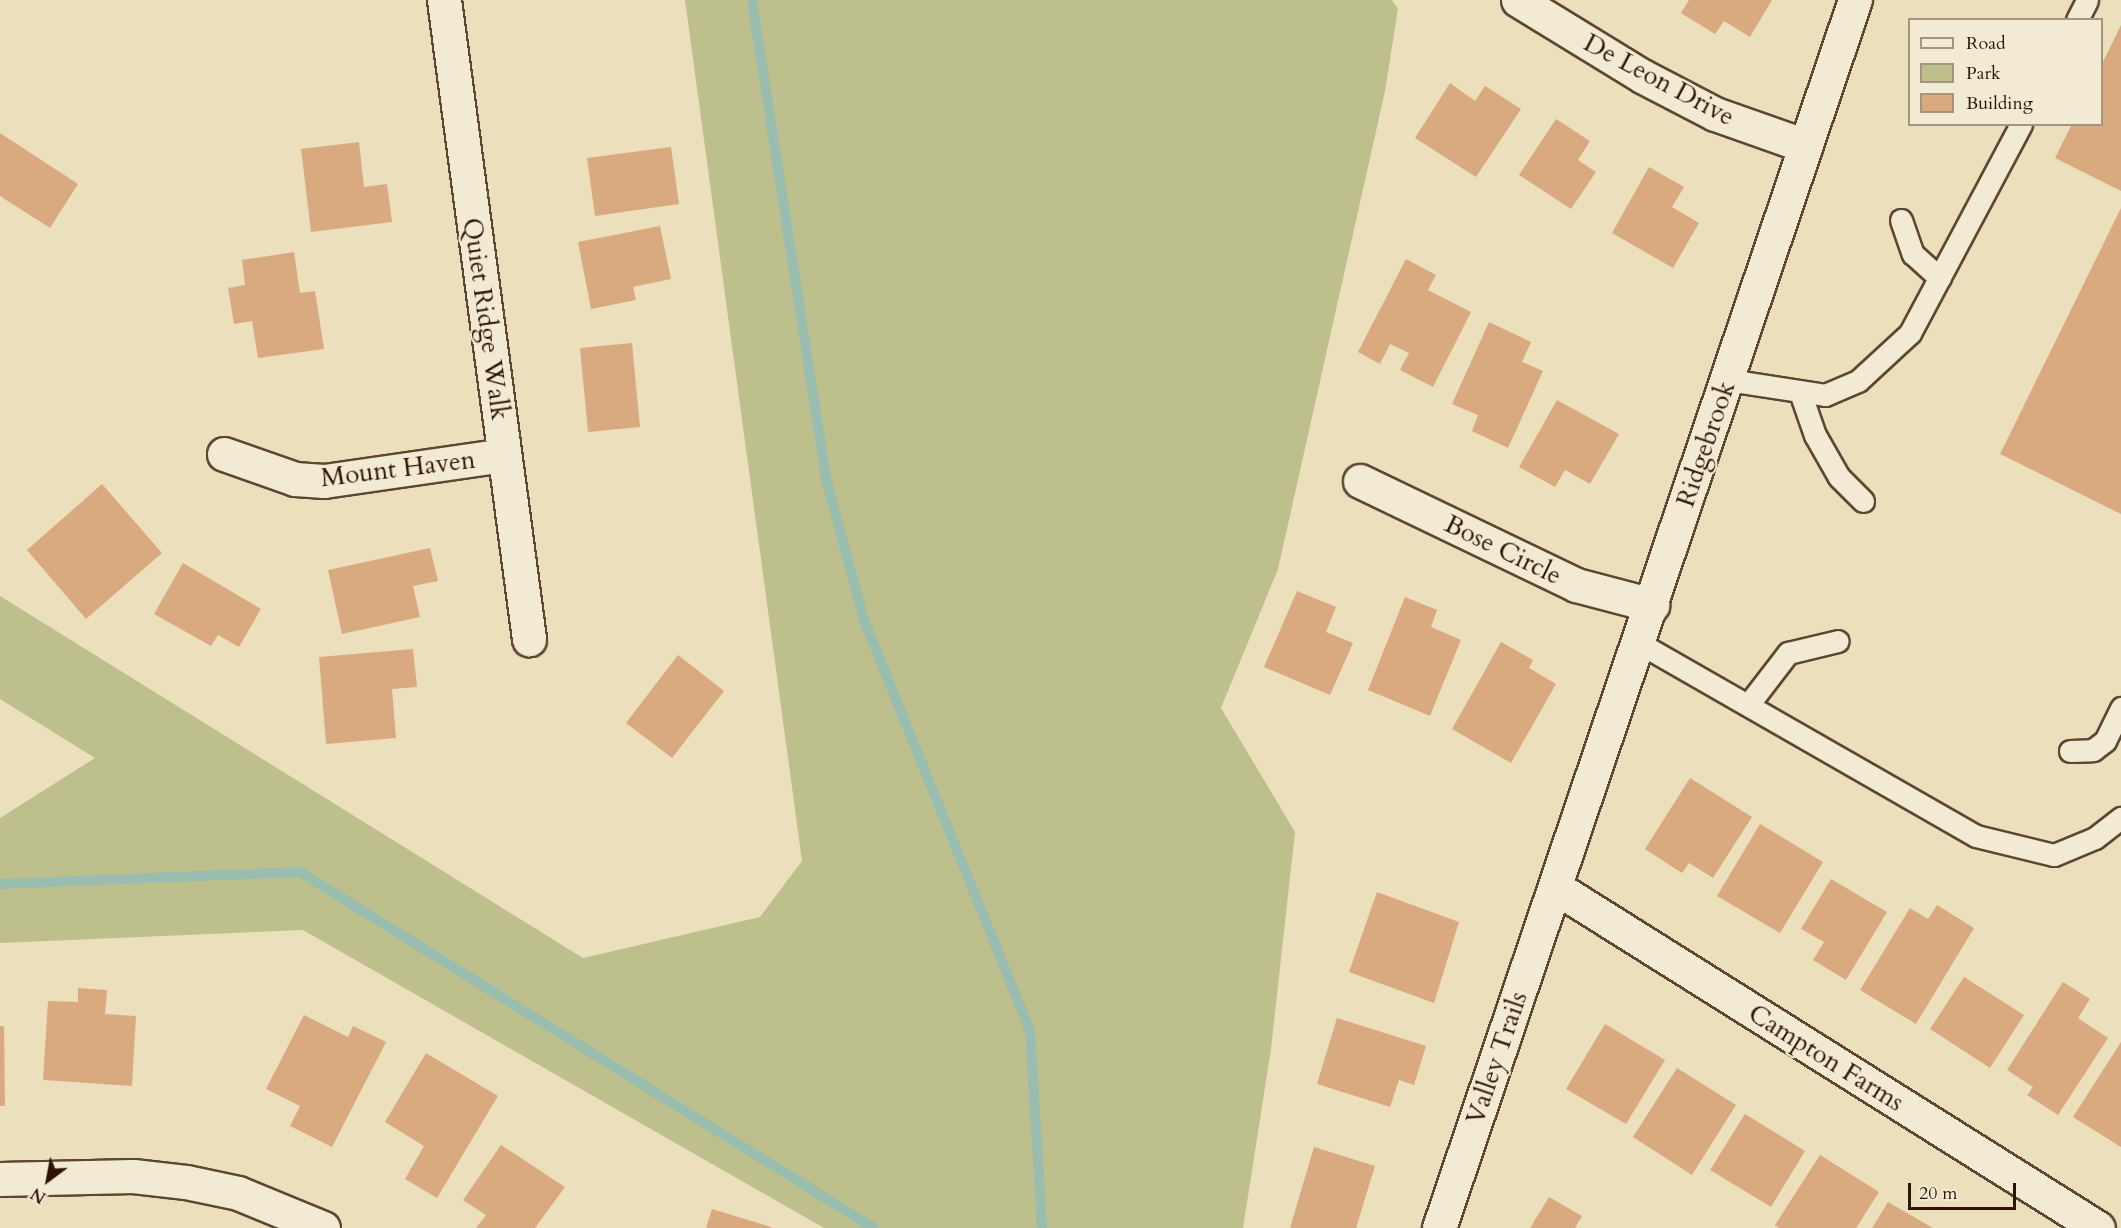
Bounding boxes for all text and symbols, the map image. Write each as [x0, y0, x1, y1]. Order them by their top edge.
legend [1908, 18, 2103, 126]
street label: De Leon Drive [1578, 27, 1740, 133]
text: Road [1966, 31, 2006, 56]
text: Park [1966, 61, 2001, 86]
text: Building [1966, 91, 2033, 116]
street label: Quiet Ridge Walk [456, 216, 516, 422]
street label: Ridgebrook [1670, 377, 1742, 511]
street label: Mount Haven [319, 444, 477, 494]
street label: Bose Circle [1439, 508, 1567, 592]
street label: Valley Trails [1460, 987, 1534, 1129]
street label: Campton Farms [1743, 998, 1909, 1118]
north arrow [18, 1150, 78, 1210]
scale bar [1911, 1171, 2019, 1209]
text: 20 m [1919, 1181, 1958, 1206]
text: N [27, 1182, 50, 1208]

